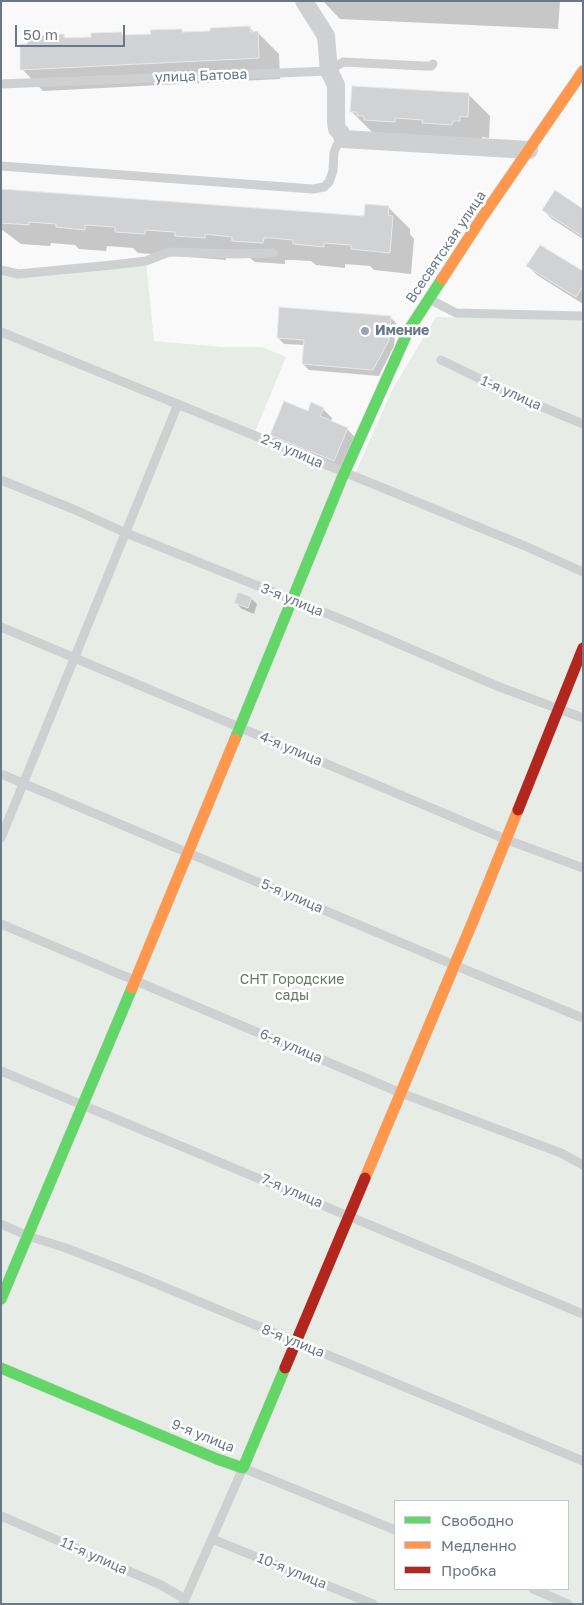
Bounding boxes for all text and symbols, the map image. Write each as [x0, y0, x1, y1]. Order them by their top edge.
scale bar [18, 15, 128, 47]
text: 50 m [23, 25, 58, 43]
street label: улица Батова [154, 66, 248, 86]
street label: Всесвятская улица [402, 188, 490, 306]
place label: Имение [375, 323, 429, 339]
marker: Имение [359, 325, 371, 337]
street label: 1-я улица [478, 372, 544, 414]
street label: 2-я улица [258, 430, 326, 472]
street label: 3-я улица [258, 580, 326, 620]
street label: 4-я улица [257, 728, 325, 770]
street label: 5-я улица [258, 875, 326, 917]
park label: СНТ Городские сады [240, 972, 344, 1004]
street label: 6-я улица [257, 1025, 325, 1067]
street label: 7-я улица [259, 1171, 325, 1211]
street label: 8-я улица [259, 1321, 327, 1361]
street label: 9-я улица [169, 1416, 237, 1456]
legend [394, 1500, 569, 1590]
text: Свободно [441, 1511, 514, 1529]
street label: 11-я улица [58, 1534, 130, 1578]
text: Медленно [441, 1536, 517, 1554]
street label: 10-я улица [255, 1549, 329, 1593]
text: Пробка [441, 1561, 496, 1579]

